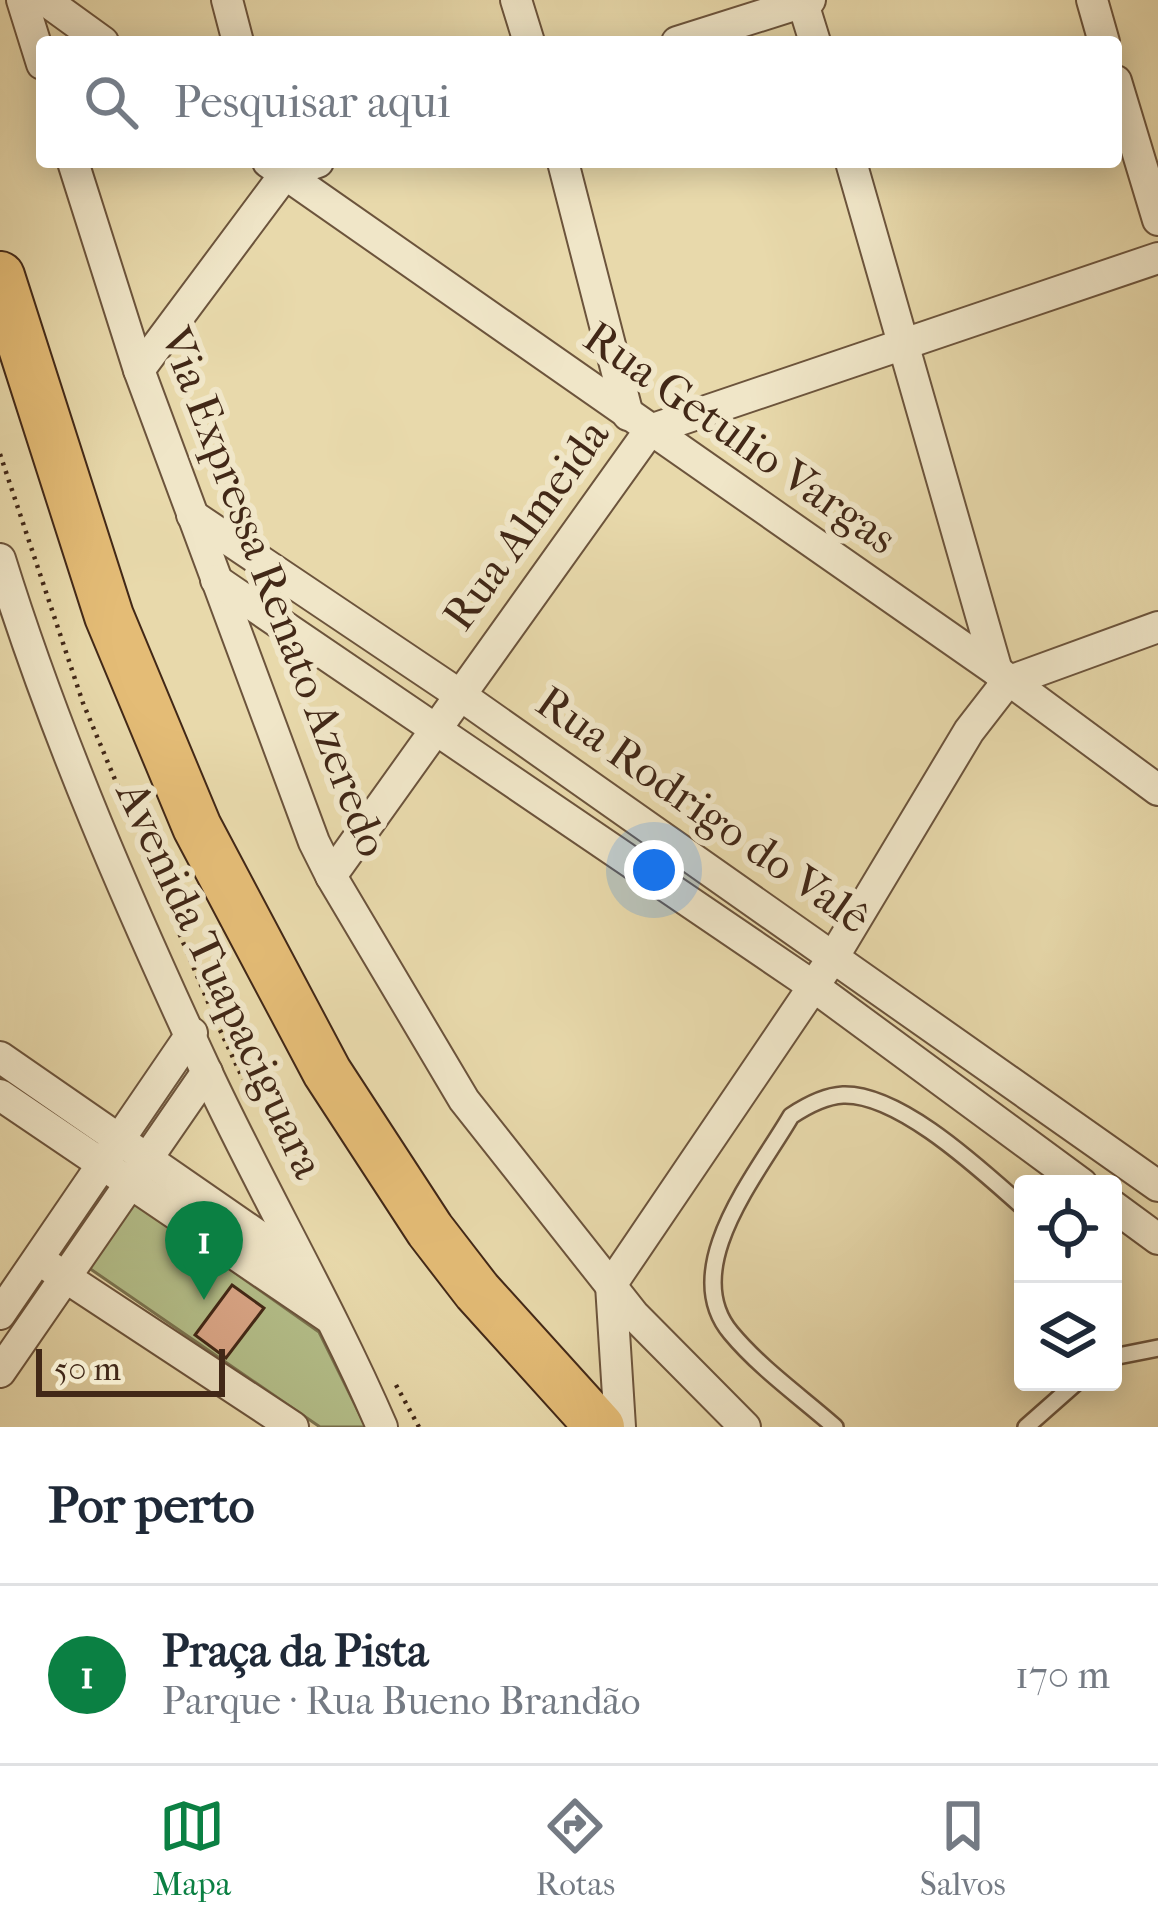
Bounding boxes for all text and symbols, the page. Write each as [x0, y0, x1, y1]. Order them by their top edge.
search box [36, 36, 1122, 168]
icon: search [78, 69, 144, 135]
text: Pesquisar aqui [174, 76, 450, 129]
street label: Rua Getulio Vargas [574, 310, 906, 566]
street label: Via Expressa Renato Azeredo [148, 319, 400, 864]
street label: Rua Almeida [432, 408, 621, 641]
street label: Rua Rodrigo do Valê [526, 675, 880, 945]
street label: Avenida Tuapaciguara [104, 772, 336, 1188]
your location [624, 840, 684, 900]
map controls [1014, 1175, 1122, 1391]
button: locate [1014, 1175, 1122, 1283]
pin: 1 [165, 1201, 243, 1300]
button: layers [1014, 1283, 1122, 1391]
scale bar [36, 1343, 225, 1396]
text: 50 m [54, 1350, 121, 1389]
text: Por perto [48, 1475, 255, 1535]
text: Praça da Pista [162, 1625, 428, 1678]
text: 1 [80, 1652, 94, 1698]
text: 170 m [1015, 1652, 1110, 1698]
text: Parque · Rua Bueno Brandão [162, 1678, 640, 1724]
tab: Mapa [152, 1793, 231, 1904]
tab: Rotas [536, 1793, 615, 1904]
tab: Salvos [920, 1793, 1006, 1904]

